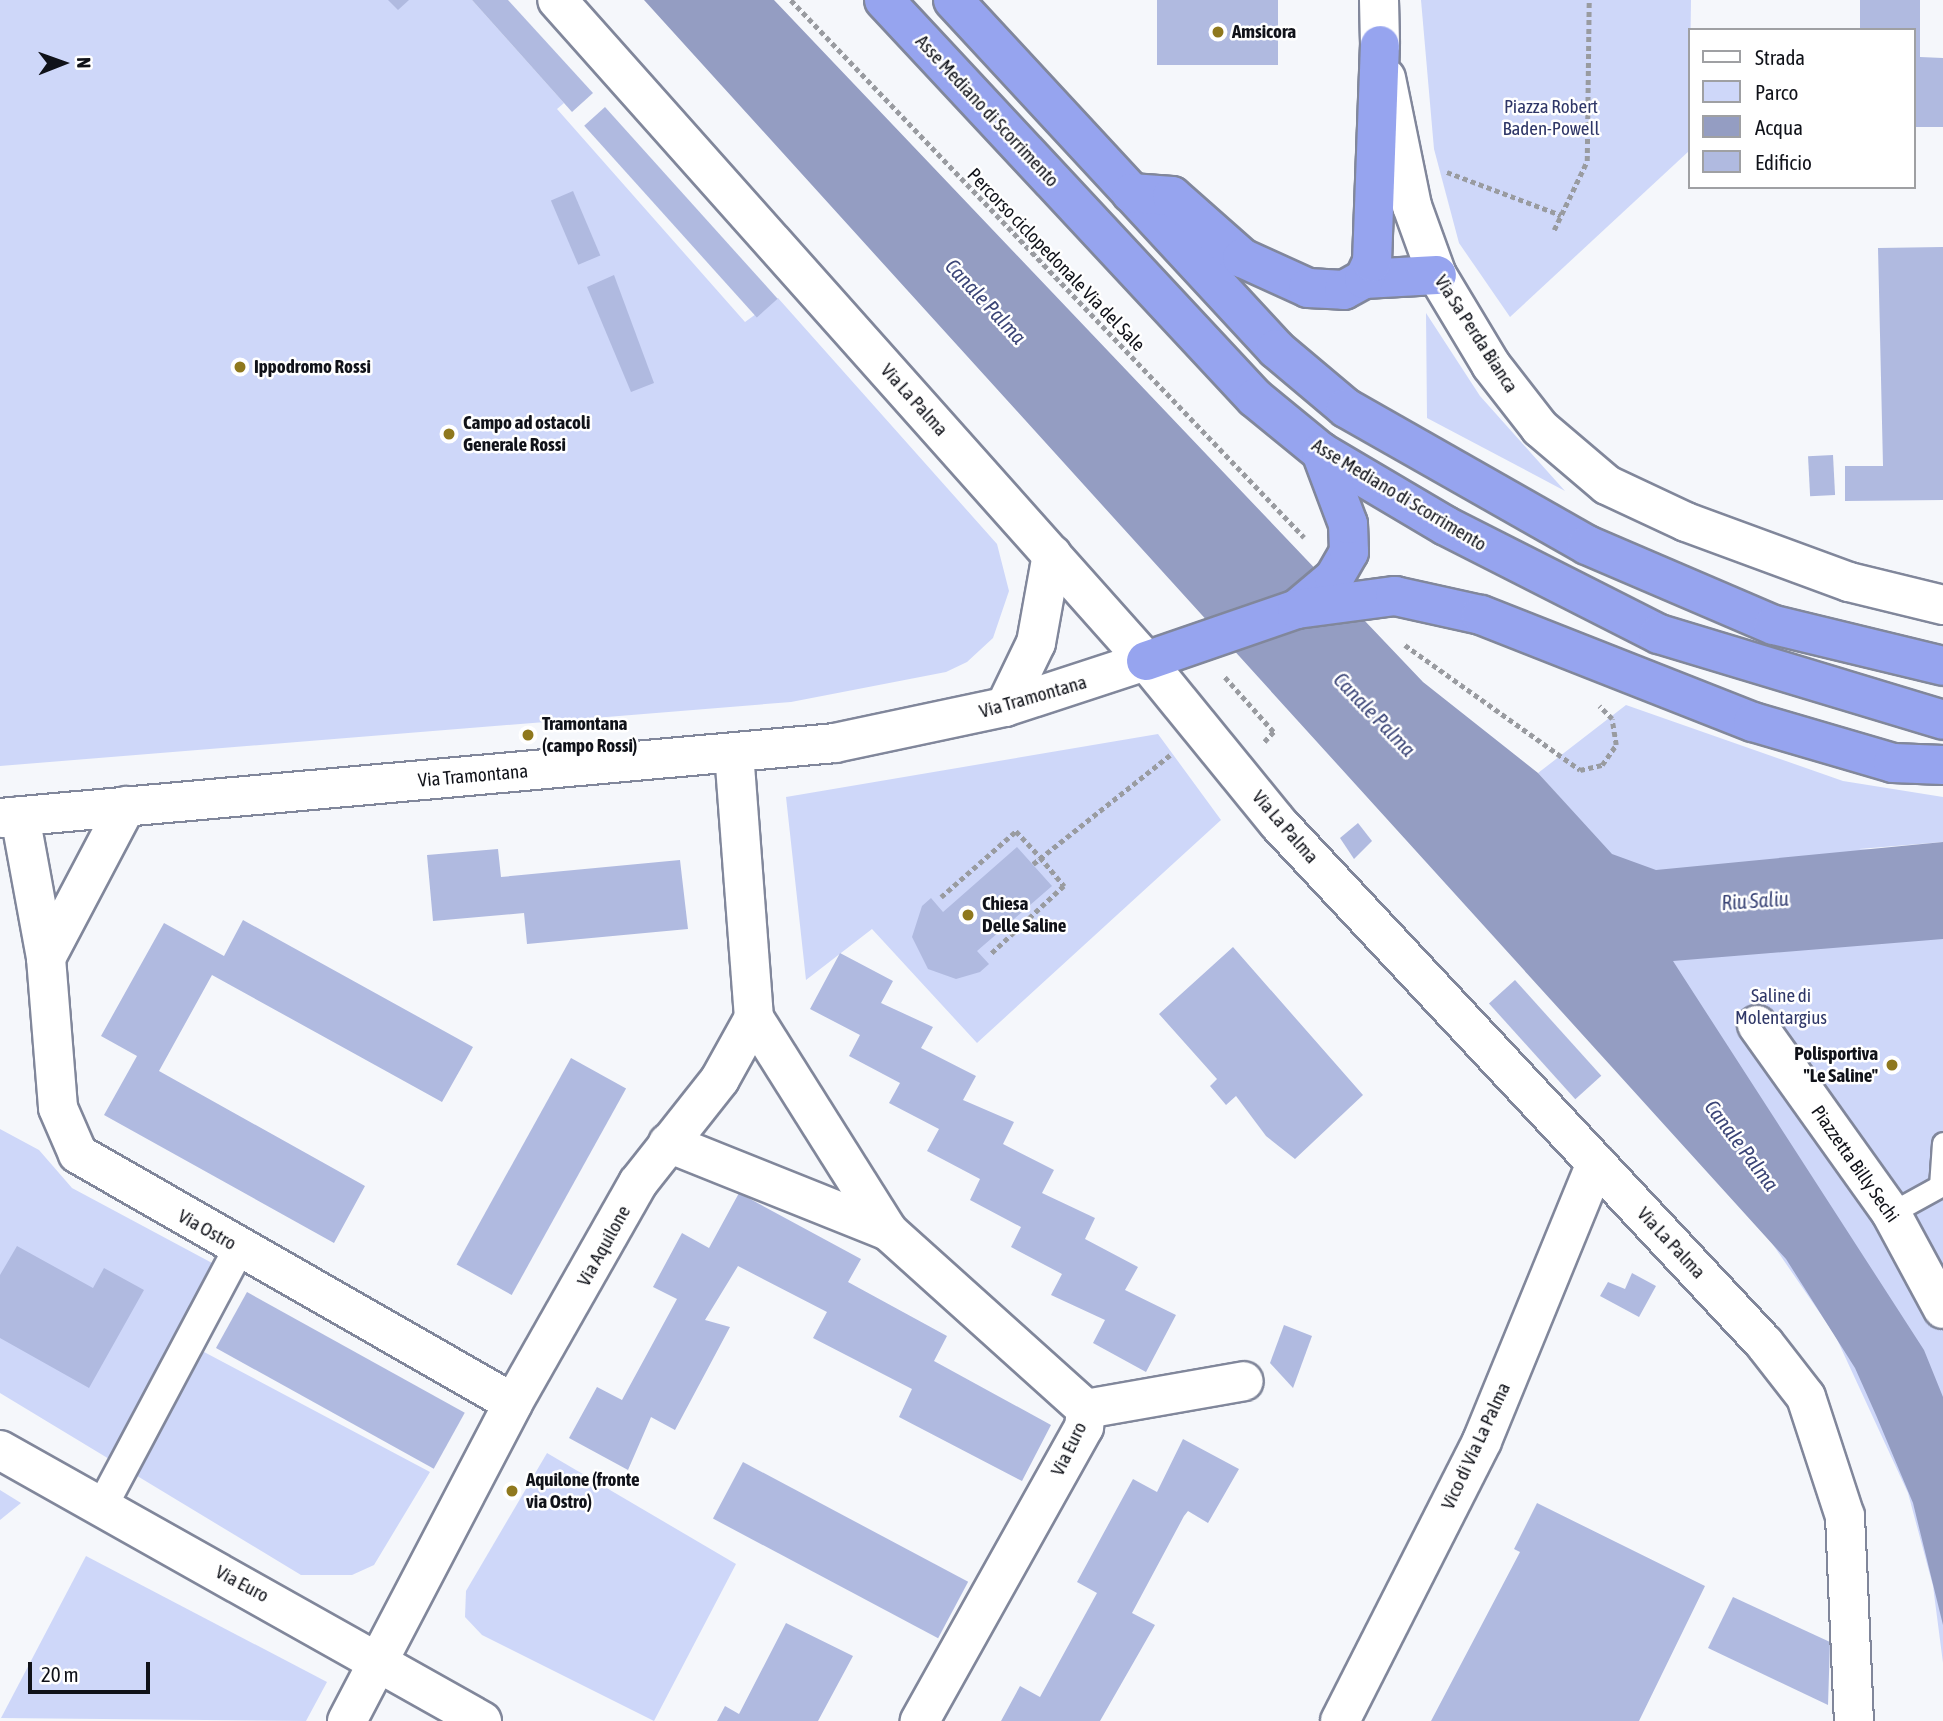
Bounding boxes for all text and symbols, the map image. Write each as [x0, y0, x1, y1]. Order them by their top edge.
place label: Amsicora [1232, 21, 1296, 43]
marker: Amsicora [1210, 24, 1226, 40]
north arrow [28, 28, 98, 98]
legend [1688, 28, 1915, 189]
street label: Asse Mediano di Scorrimento [911, 30, 1063, 192]
text: Strada [1755, 45, 1805, 69]
text: N [73, 57, 95, 68]
text: Parco [1755, 80, 1798, 104]
park label: Piazza Robert Baden-Powell [1502, 96, 1600, 140]
text: Acqua [1755, 115, 1803, 139]
text: Edificio [1755, 150, 1812, 174]
street label: Percorso ciclopedonale Via del Sale [962, 164, 1150, 356]
water label: Canale Palma [940, 253, 1032, 349]
street label: Via Sa Perda Bianca [1430, 271, 1522, 397]
place label: Ippodromo Rossi [254, 356, 371, 378]
marker: Ippodromo Rossi [232, 359, 248, 375]
street label: Via La Palma [876, 359, 952, 441]
place label: Campo ad ostacoli Generale Rossi [463, 412, 590, 456]
marker: Campo ad ostacoli Generale Rossi [441, 426, 457, 442]
street label: Asse Mediano di Scorrimento [1308, 434, 1490, 556]
water label: Canale Palma [1329, 667, 1421, 761]
street label: Via Tramontana [977, 671, 1089, 723]
place label: Tramontana (campo Rossi) [542, 713, 637, 757]
marker: Tramontana (campo Rossi) [520, 727, 536, 743]
street label: Via Tramontana [417, 760, 529, 792]
street label: Via La Palma [1247, 786, 1323, 868]
water label: Riu Saliu [1720, 885, 1790, 915]
place label: Chiesa Delle Saline [982, 893, 1066, 937]
marker: Chiesa Delle Saline [960, 907, 976, 923]
park label: Saline di Molentargius [1735, 985, 1827, 1029]
place label: Polisportiva "Le Saline" [1794, 1043, 1878, 1087]
marker: Polisportiva "Le Saline" [1884, 1057, 1900, 1073]
water label: Canale Palma [1700, 1095, 1784, 1195]
street label: Piazzetta Billy Sechi [1806, 1101, 1904, 1227]
street label: Via Aquilone [573, 1202, 635, 1290]
street label: Via La Palma [1632, 1203, 1710, 1283]
street label: Via Ostro [174, 1205, 240, 1255]
street label: Vico di Via La Palma [1437, 1379, 1515, 1513]
street label: Via Euro [1046, 1418, 1092, 1480]
place label: Aquilone (fronte via Ostro) [526, 1469, 640, 1513]
marker: Aquilone (fronte via Ostro) [504, 1483, 520, 1499]
street label: Via Euro [212, 1561, 272, 1607]
scale bar [32, 1648, 154, 1692]
text: 20 m [41, 1662, 79, 1686]

